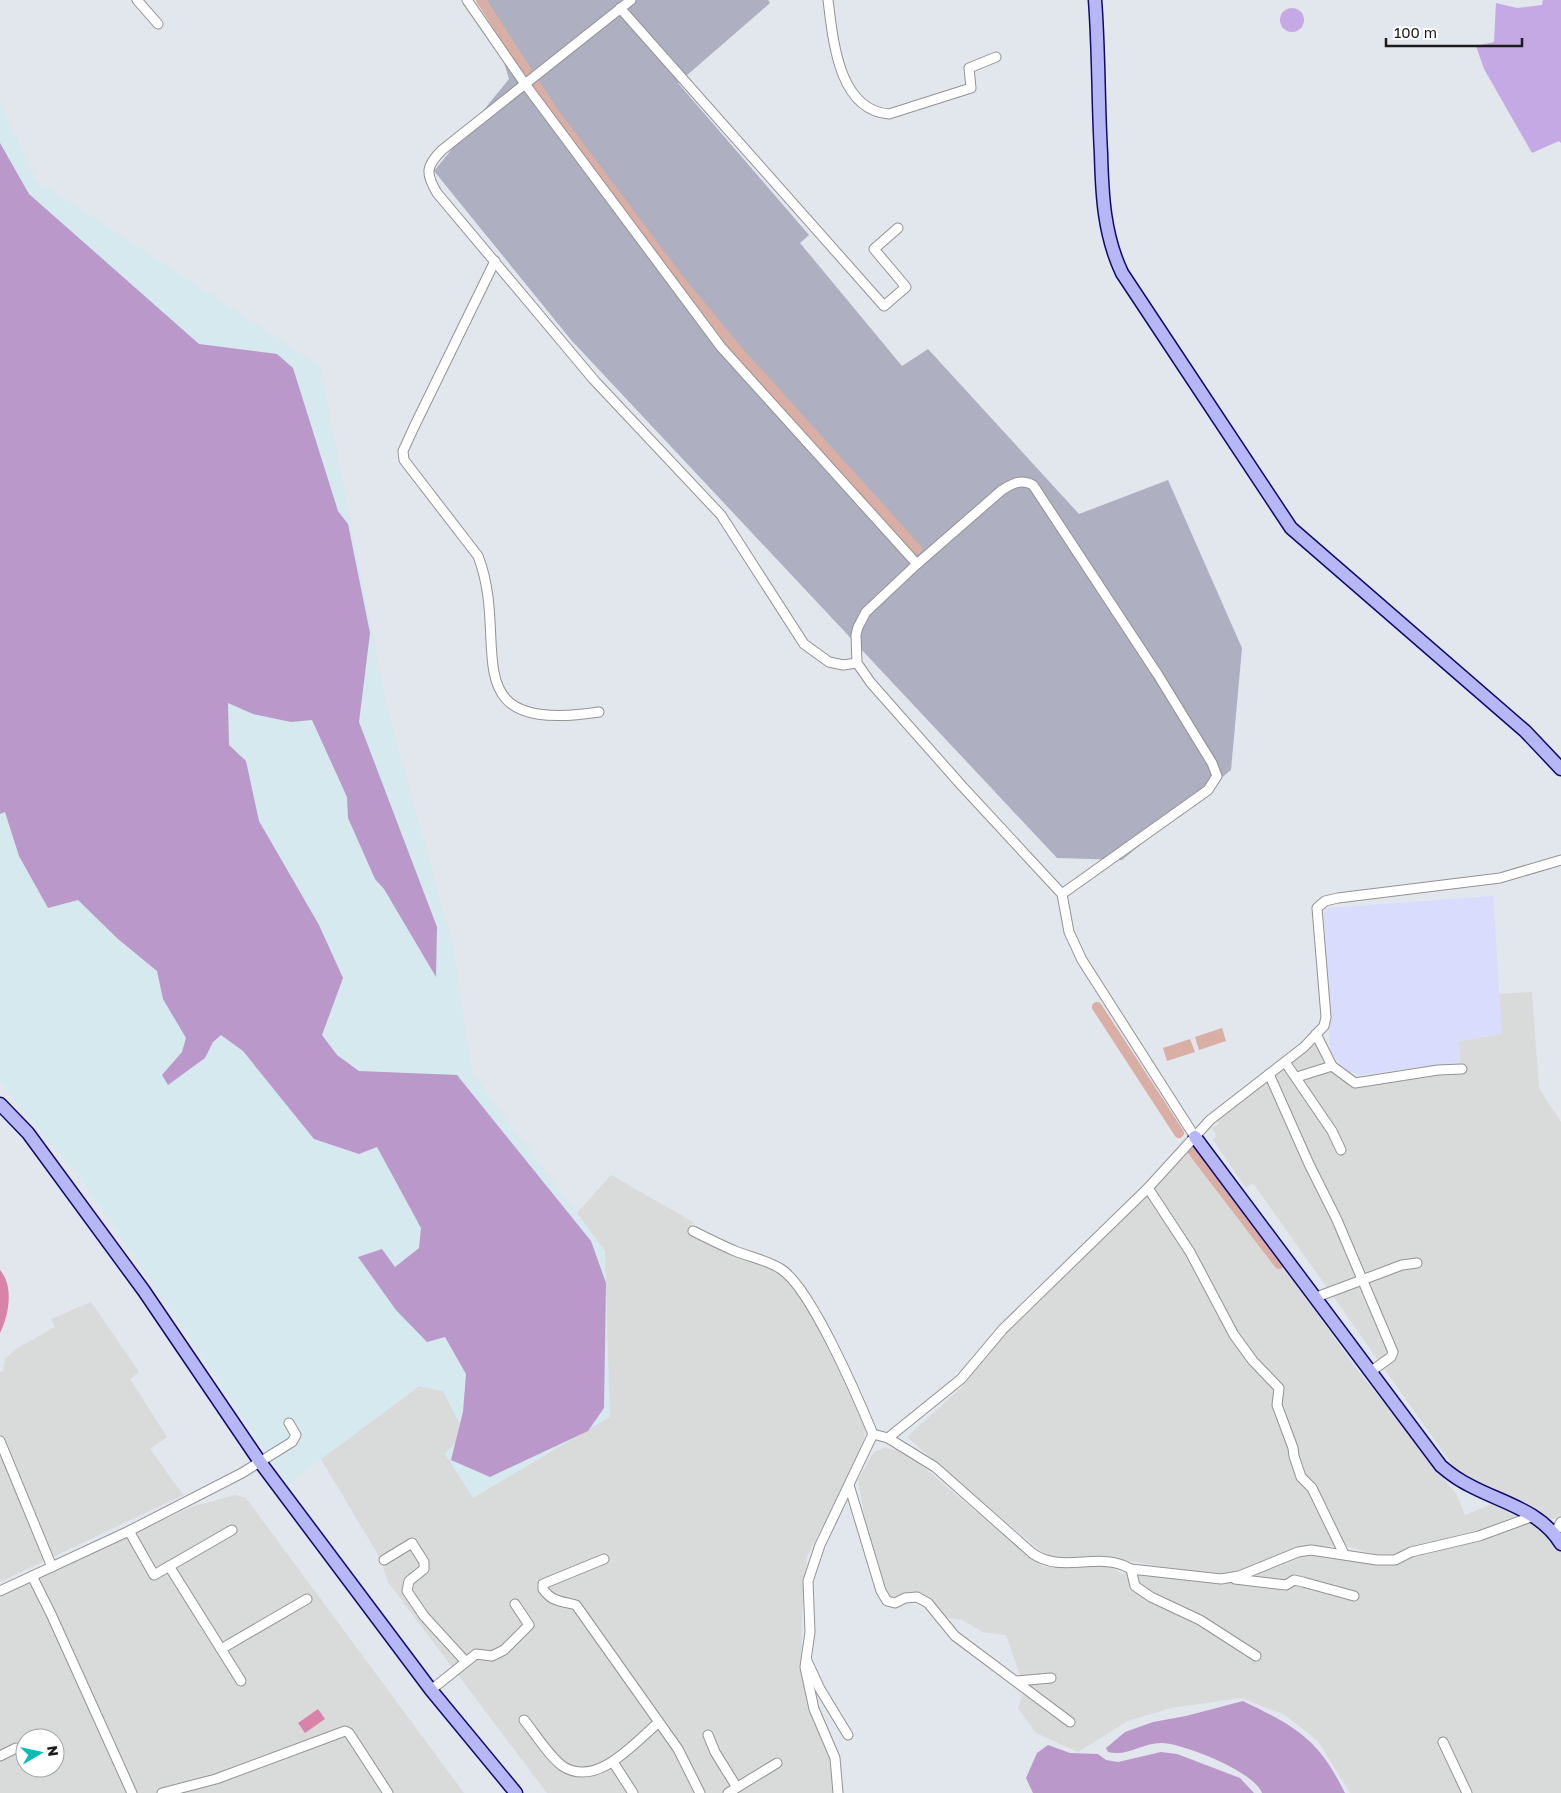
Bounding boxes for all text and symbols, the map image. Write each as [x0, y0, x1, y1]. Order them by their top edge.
scale bar [1386, 15, 1522, 47]
text: 100 m [1394, 23, 1437, 41]
north arrow [15, 1728, 65, 1778]
text: N [44, 1744, 63, 1757]

